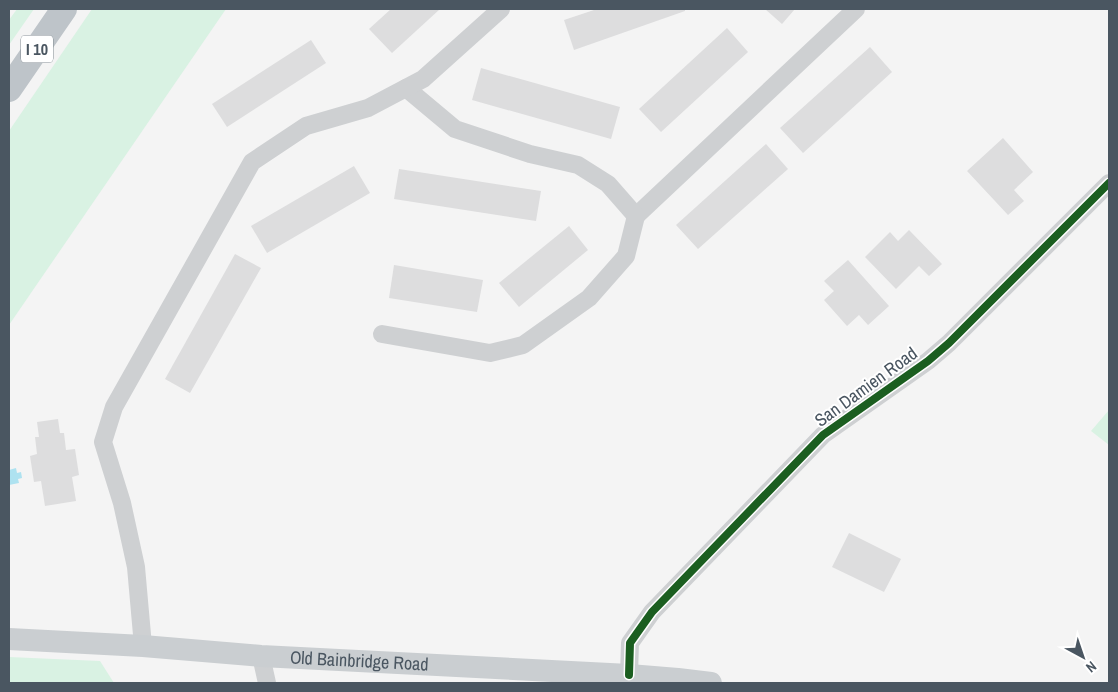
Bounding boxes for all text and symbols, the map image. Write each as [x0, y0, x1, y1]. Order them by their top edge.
road number: I 10 [21, 36, 53, 62]
street label: San Damien Road [809, 341, 922, 432]
north arrow [1058, 632, 1108, 682]
street label: Old Bainbridge Road [289, 645, 429, 677]
text: N [1082, 657, 1100, 677]

